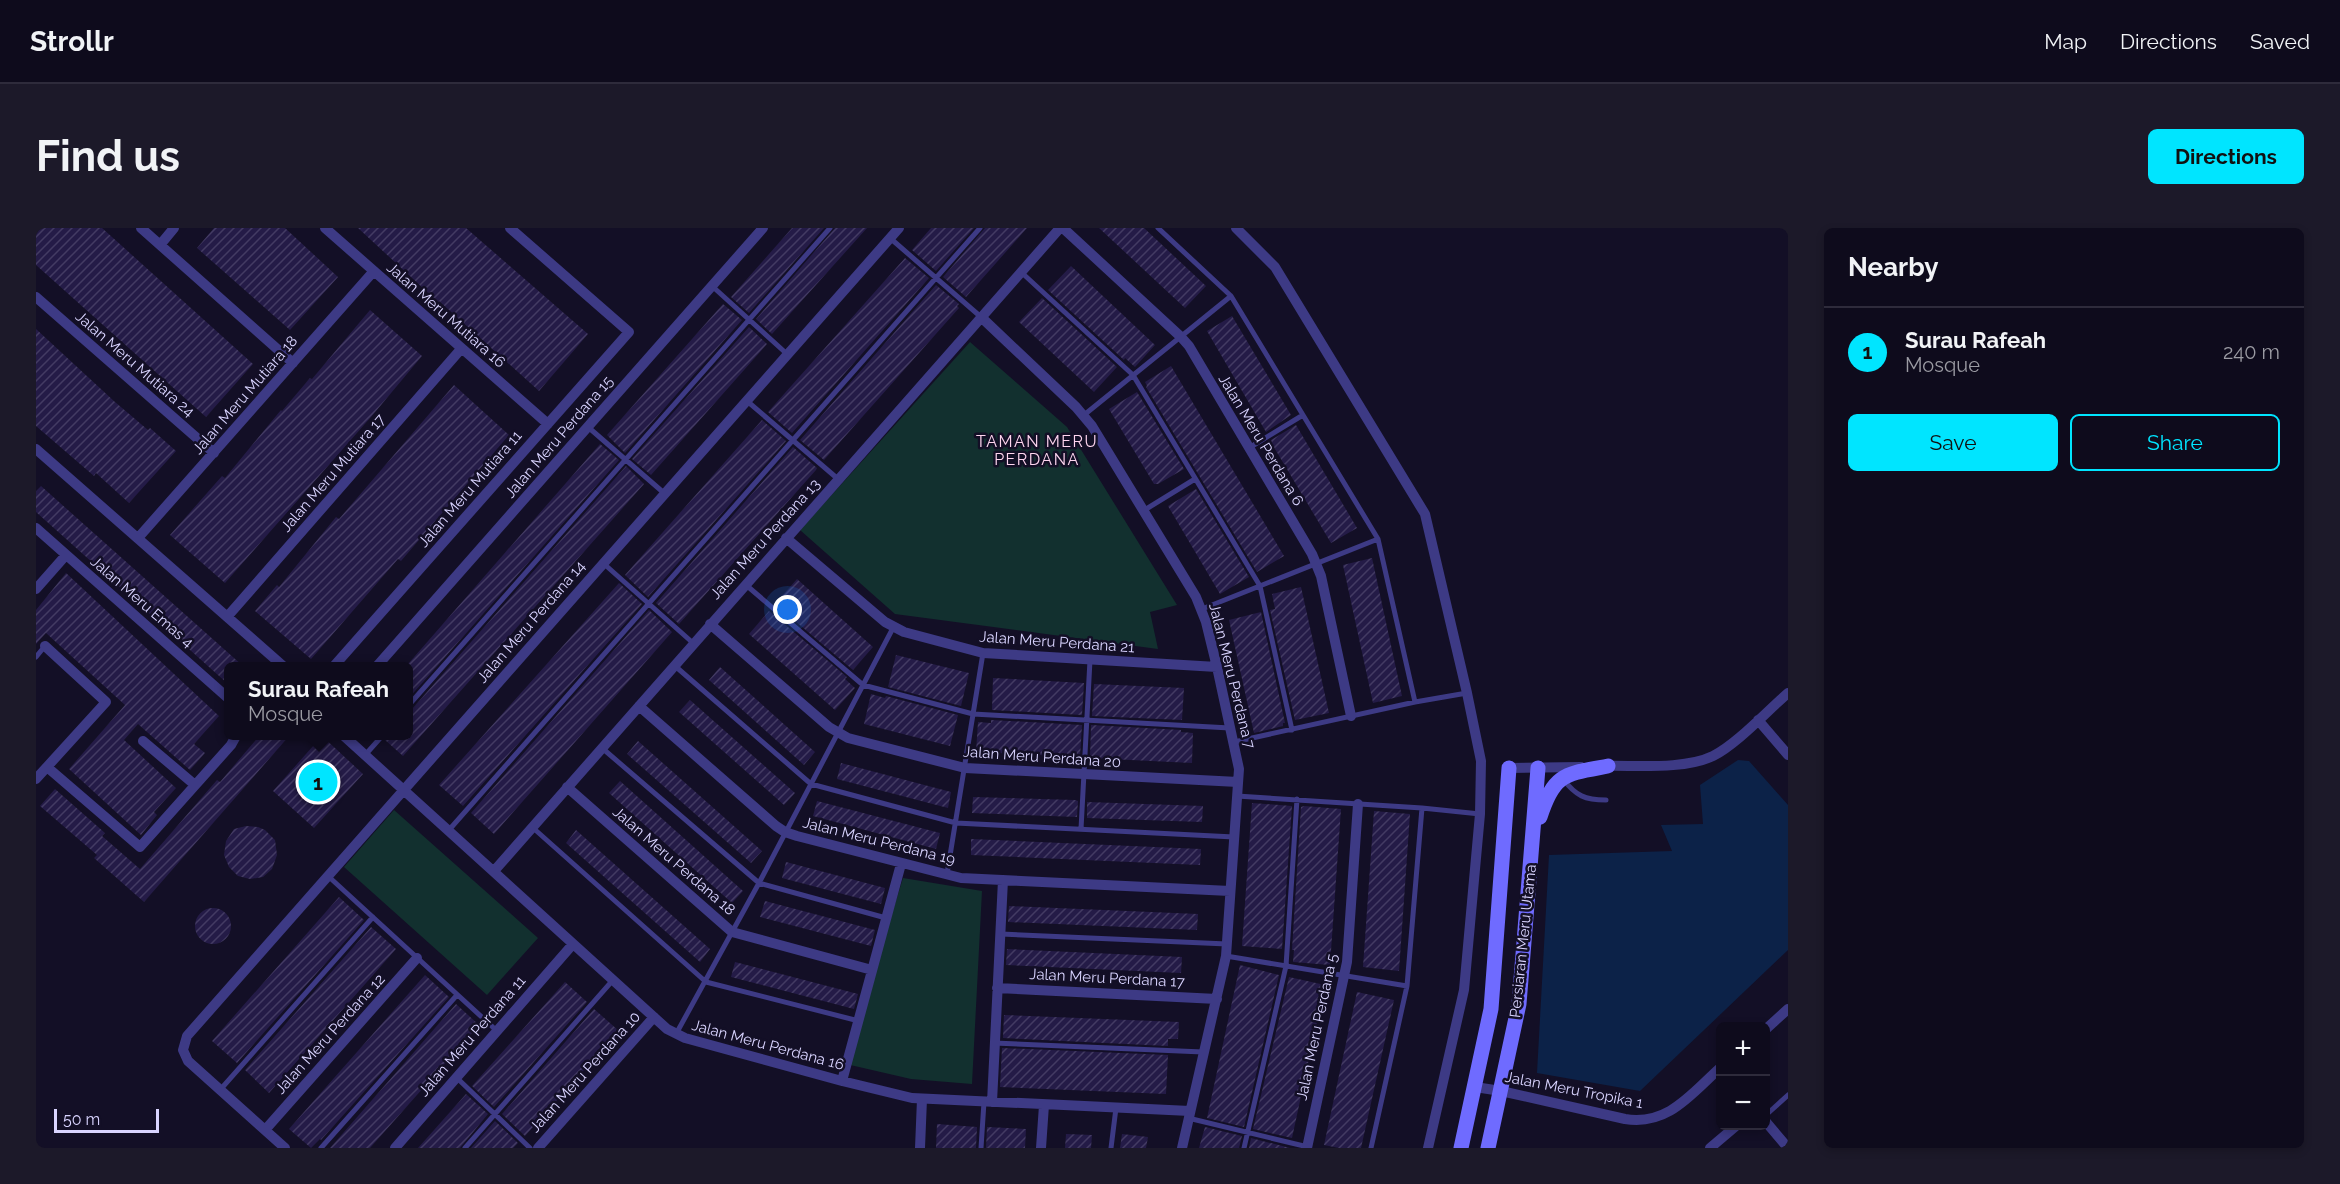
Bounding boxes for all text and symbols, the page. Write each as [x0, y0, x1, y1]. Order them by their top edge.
text: Strollr [30, 25, 114, 58]
text: Map [2044, 29, 2087, 54]
text: Directions [2120, 29, 2217, 54]
text: Saved [2250, 29, 2310, 54]
button: Directions [2148, 129, 2304, 184]
text: Find us [36, 132, 180, 181]
text: Nearby [1848, 252, 1938, 282]
street label: Jalan Meru Mutiara 16 [383, 259, 509, 371]
street label: Jalan Meru Mutiara 24 [72, 307, 198, 421]
text: Surau Rafeah [1905, 327, 2046, 353]
street label: Jalan Meru Mutiara 18 [189, 332, 301, 458]
text: 1 [1863, 340, 1872, 364]
text: 240 m [2223, 340, 2280, 364]
text: Mosque [1905, 353, 1980, 377]
street label: Jalan Meru Perdana 6 [1215, 371, 1307, 509]
street label: Jalan Meru Perdana 15 [501, 372, 617, 502]
street label: Jalan Meru Mutiara 17 [277, 410, 389, 536]
button: Save [1848, 414, 2058, 471]
button: Share [2070, 414, 2280, 471]
street label: Jalan Meru Mutiara 11 [414, 427, 526, 551]
district label: TAMAN MERU PERDANA [976, 432, 1098, 469]
street label: Jalan Meru Perdana 13 [706, 475, 824, 603]
street label: Jalan Meru Emas 4 [87, 552, 197, 652]
street label: Jalan Meru Perdana 14 [473, 557, 589, 687]
your location [773, 595, 802, 624]
street label: Jalan Meru Perdana 7 [1205, 601, 1259, 751]
street label: Jalan Meru Perdana 21 [979, 628, 1136, 656]
popup [224, 662, 413, 740]
text: Surau Rafeah [248, 676, 389, 702]
text: Mosque [248, 702, 323, 726]
street label: Jalan Meru Perdana 20 [962, 743, 1122, 771]
pin: 1 [298, 760, 338, 804]
street label: Jalan Meru Perdana 18 [609, 803, 739, 919]
street label: Jalan Meru Perdana 19 [801, 813, 957, 869]
street label: Persiaran Meru Utama [1506, 863, 1540, 1019]
street label: Jalan Meru Perdana 5 [1293, 952, 1341, 1102]
street label: Jalan Meru Perdana 17 [1029, 965, 1185, 991]
street label: Jalan Meru Perdana 12 [271, 970, 389, 1098]
street label: Jalan Meru Perdana 11 [415, 972, 530, 1100]
street label: Jalan Meru Perdana 10 [526, 1008, 644, 1136]
street label: Jalan Meru Perdana 16 [690, 1016, 846, 1074]
map controls [1716, 1022, 1770, 1130]
button: + [1716, 1022, 1770, 1076]
street label: Jalan Meru Tropika 1 [1504, 1068, 1645, 1112]
button: − [1716, 1076, 1770, 1130]
scale bar [54, 1106, 159, 1134]
text: 50 m [63, 1110, 100, 1129]

